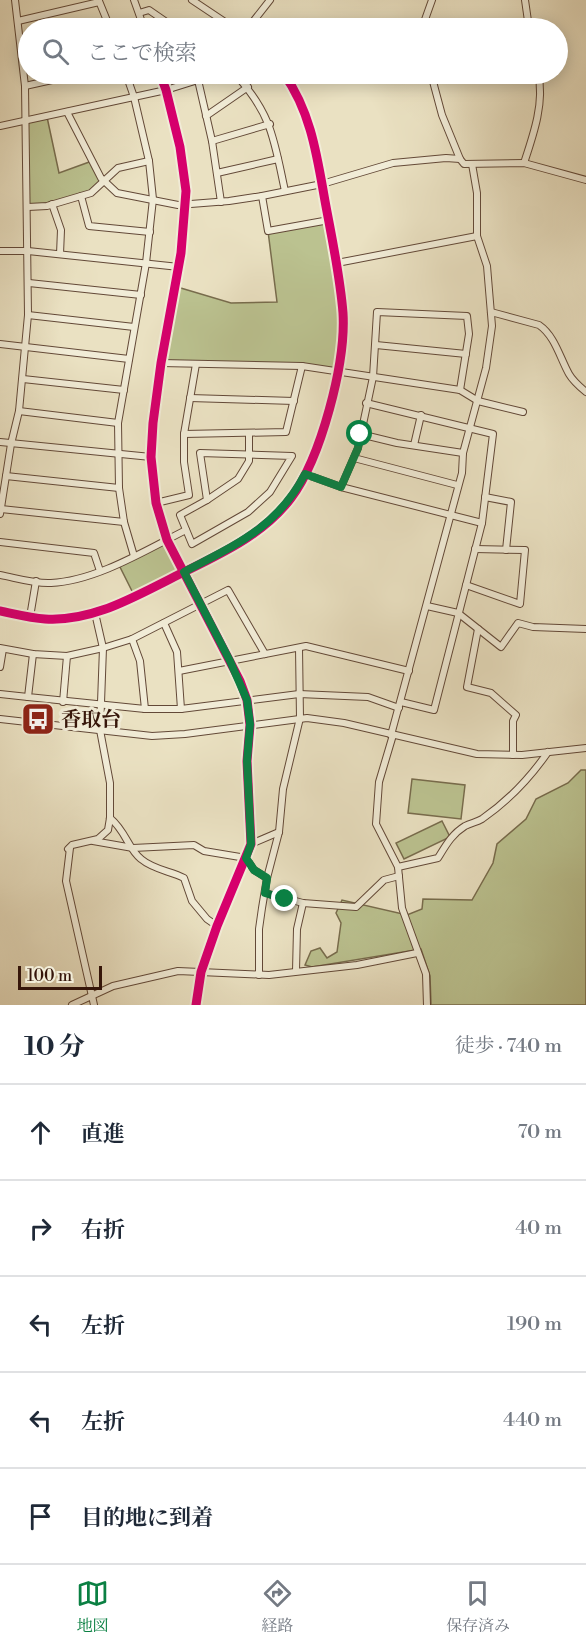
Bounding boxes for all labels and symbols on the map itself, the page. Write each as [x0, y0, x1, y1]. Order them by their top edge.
route start [346, 420, 372, 446]
bus stop icon: 香取台 [20, 701, 56, 737]
place label: 香取台 [61, 708, 121, 733]
route end [271, 885, 297, 911]
scale bar [18, 963, 102, 990]

